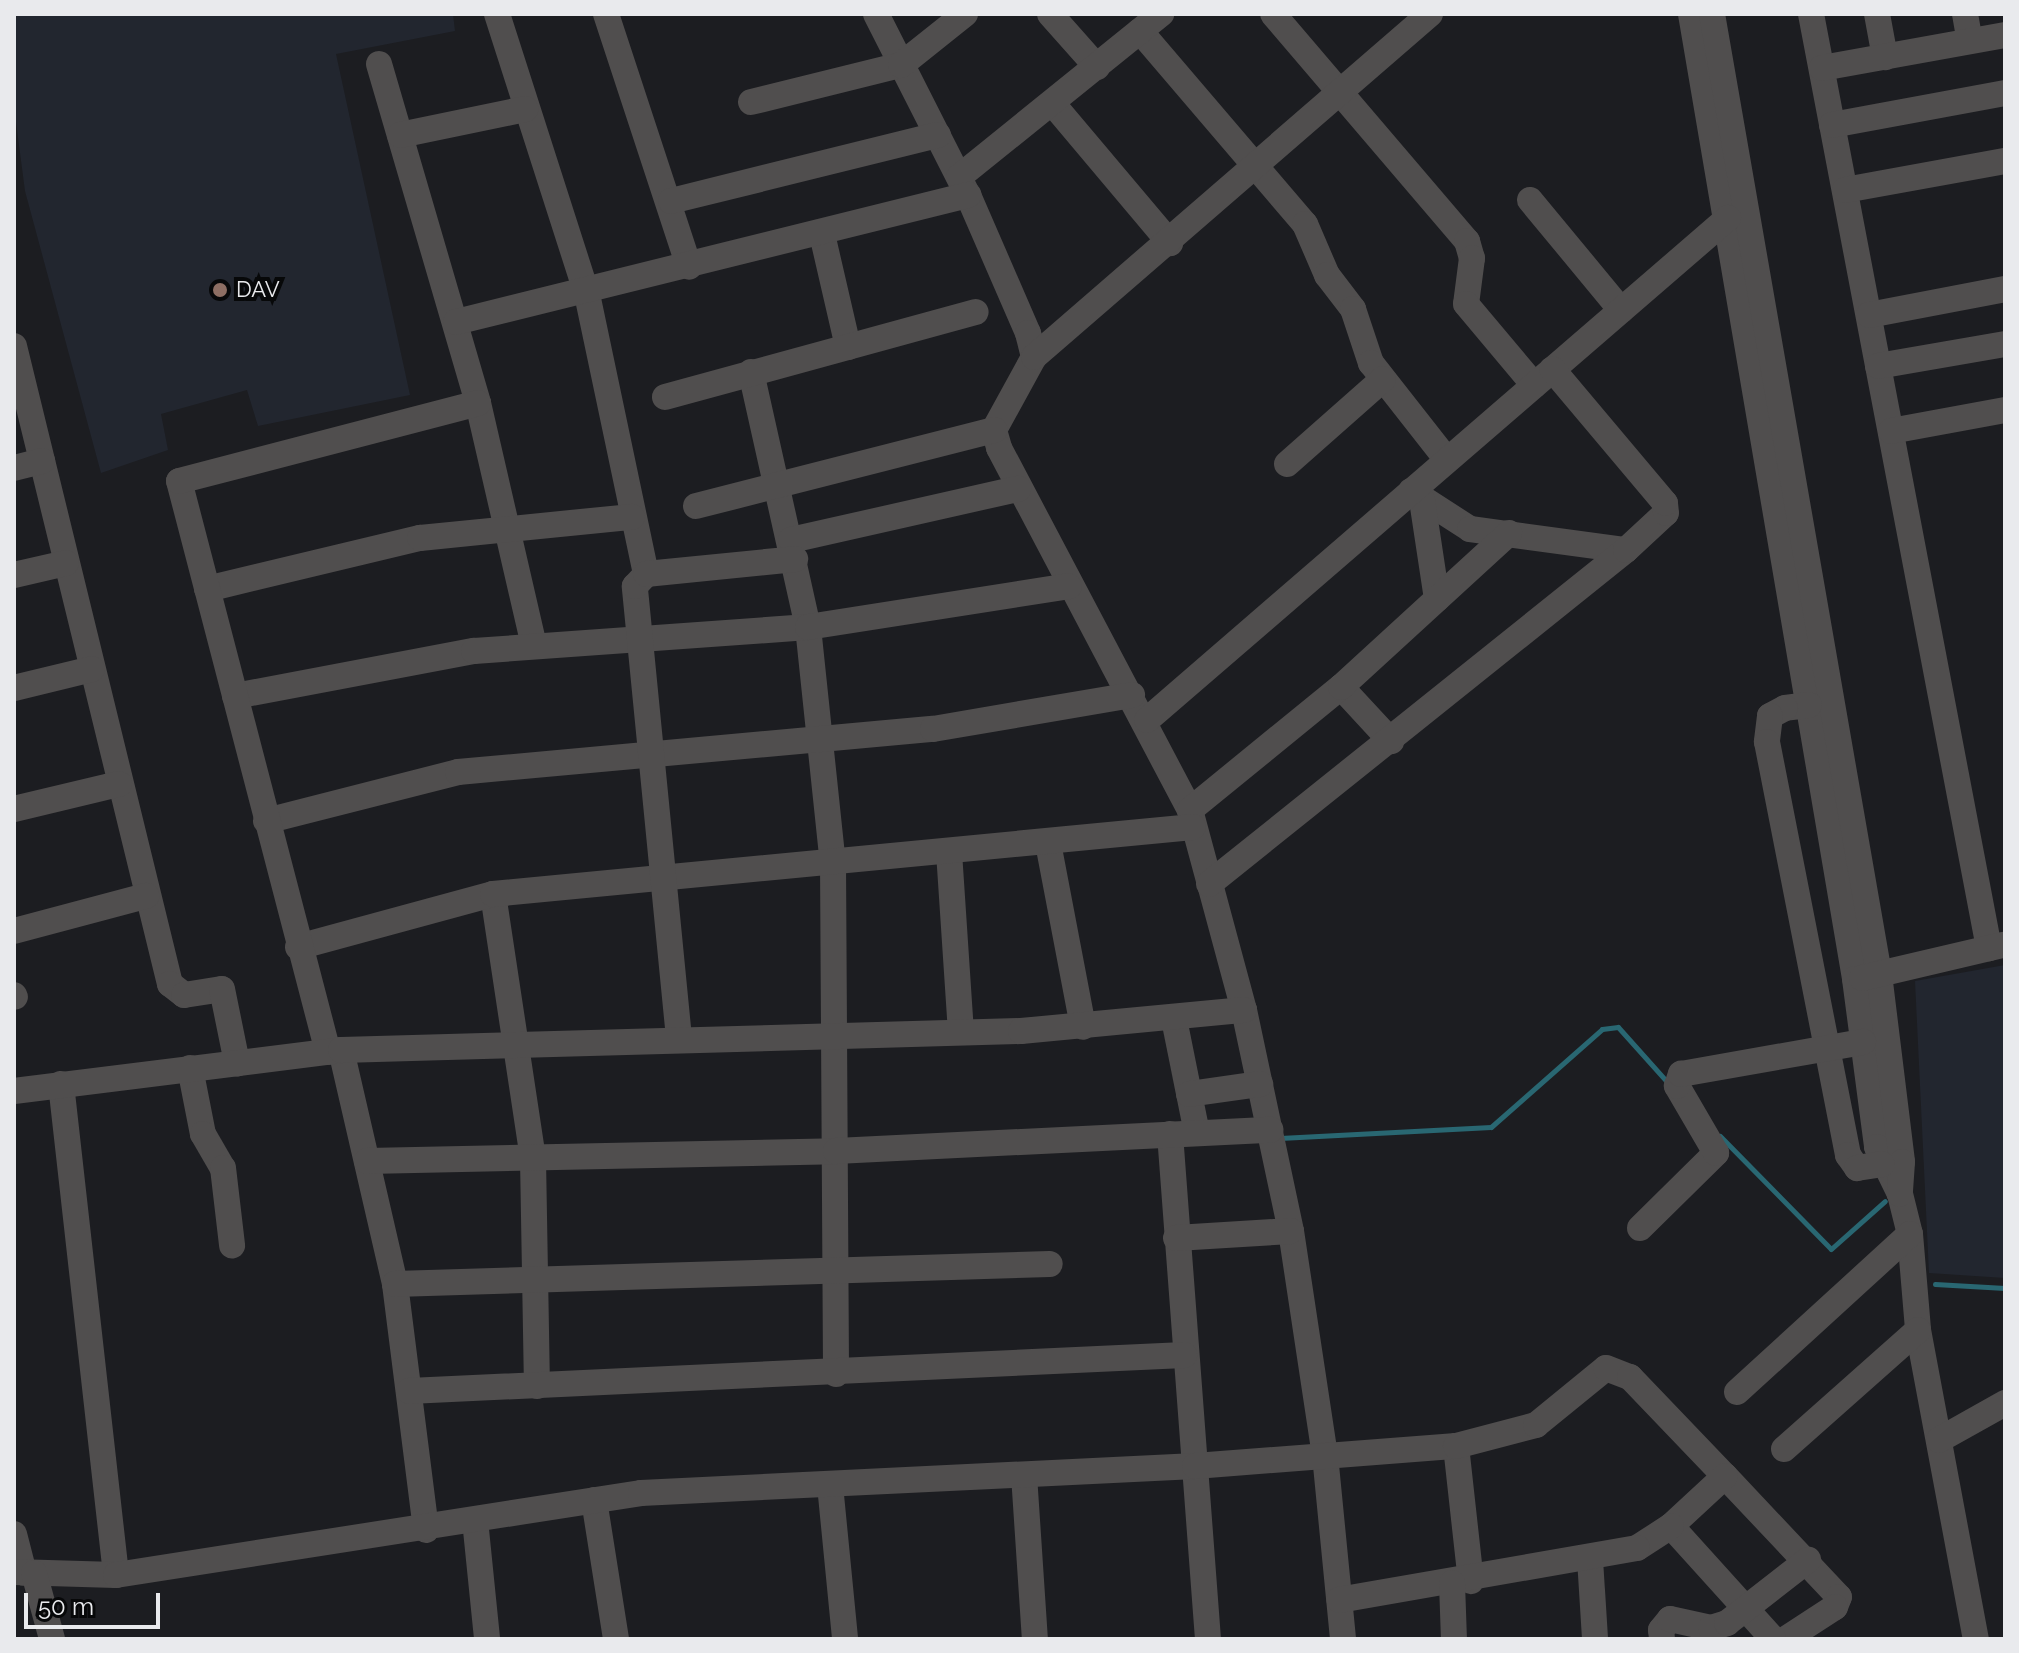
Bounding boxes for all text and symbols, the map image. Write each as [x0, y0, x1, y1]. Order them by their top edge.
place label: DAV [236, 277, 280, 303]
marker: DAV [211, 281, 229, 299]
scale bar [28, 1577, 164, 1627]
text: 50 m [38, 1592, 94, 1621]

